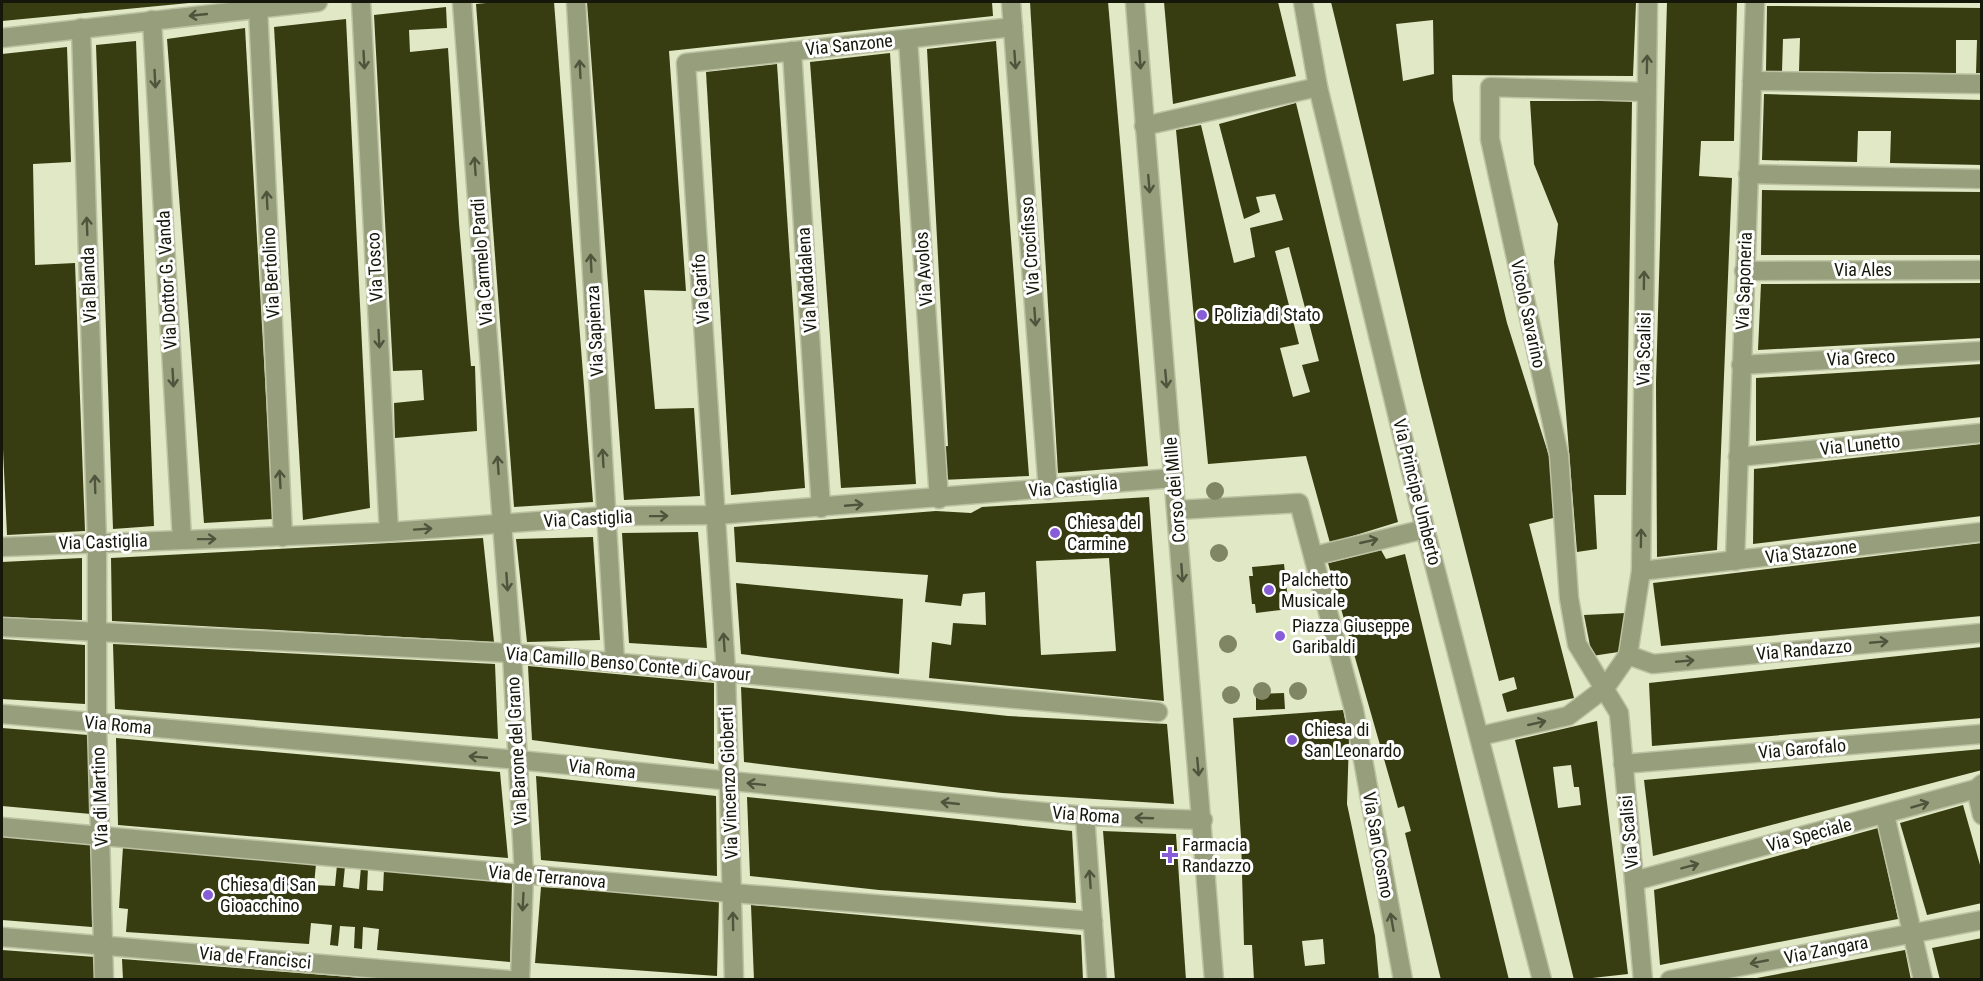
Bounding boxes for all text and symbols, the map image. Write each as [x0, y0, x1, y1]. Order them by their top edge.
one-way arrow [188, 10, 208, 21]
street label: Via Sanzone [804, 29, 894, 60]
one-way arrow [359, 49, 370, 69]
one-way arrow [1010, 49, 1021, 69]
one-way arrow [1134, 49, 1145, 69]
one-way arrow [1641, 55, 1653, 75]
one-way arrow [574, 59, 585, 79]
one-way arrow [150, 68, 161, 88]
one-way arrow [469, 156, 480, 176]
one-way arrow [1144, 174, 1155, 194]
one-way arrow [262, 191, 273, 211]
street label: Via Crocifisso [1016, 196, 1043, 296]
street label: Via Carmelo Pardi [467, 198, 496, 326]
street label: Via Dottor G. Vanda [152, 210, 181, 350]
one-way arrow [81, 217, 93, 237]
street label: Via Bertolino [258, 227, 283, 319]
street label: Via Maddalena [792, 227, 821, 333]
street label: Via Avolos [910, 231, 937, 307]
street label: Via Tosco [362, 232, 387, 302]
street label: Via Saponeria [1731, 232, 1756, 330]
street label: Via Blanda [77, 247, 100, 323]
street label: Via Garifo [688, 253, 713, 325]
one-way arrow [586, 254, 597, 274]
street label: Vicolo Savarino [1507, 258, 1550, 370]
street label: Via Ales [1834, 259, 1892, 280]
one-way arrow [1638, 271, 1650, 291]
street label: Via Sapienza [582, 285, 607, 377]
place label: Polizia di Stato [1214, 304, 1321, 325]
one-way arrow [1030, 307, 1041, 327]
marker: Polizia di Stato [1195, 308, 1209, 322]
street label: Via Scalisi [1632, 312, 1655, 386]
one-way arrow [373, 328, 384, 348]
street label: Via Greco [1826, 345, 1896, 370]
one-way arrow [167, 368, 178, 388]
one-way arrow [1161, 368, 1172, 388]
street label: Via Principe Umberto [1389, 416, 1446, 567]
street label: Via Lunetto [1819, 430, 1901, 459]
street label: Corso dei Mille [1159, 436, 1190, 544]
one-way arrow [597, 449, 608, 469]
one-way arrow [492, 455, 503, 475]
one-way arrow [275, 469, 286, 489]
street label: Via Castiglia [1028, 472, 1118, 501]
one-way arrow [90, 475, 101, 495]
one-way arrow [843, 500, 863, 511]
street label: Via Castiglia [543, 506, 633, 531]
one-way arrow [649, 510, 669, 522]
place label: Chiesa del Carmine [1067, 512, 1141, 554]
one-way arrow [412, 524, 432, 535]
marker: Chiesa del Carmine [1048, 526, 1062, 540]
street label: Via Castiglia [58, 529, 148, 554]
one-way arrow [1636, 529, 1647, 549]
one-way arrow [196, 533, 216, 544]
one-way arrow [1360, 535, 1379, 547]
street label: Via Stazzone [1764, 535, 1858, 568]
one-way arrow [1177, 562, 1188, 582]
place label: Palchetto Musicale [1281, 569, 1349, 611]
one-way arrow [501, 571, 512, 591]
marker: Palchetto Musicale [1262, 583, 1276, 597]
place label: Piazza Giuseppe Garibaldi [1292, 615, 1410, 657]
marker: Piazza Giuseppe Garibaldi [1273, 629, 1287, 643]
one-way arrow [719, 633, 730, 653]
street label: Via Randazzo [1755, 635, 1853, 664]
one-way arrow [1868, 636, 1888, 647]
street label: Via Camillo Benso Conte di Cavour [505, 642, 752, 685]
one-way arrow [1674, 655, 1694, 666]
street label: Via Barone del Grano [502, 676, 531, 826]
street label: Via Vincenzo Gioberti [715, 706, 742, 860]
street label: Via Roma [83, 711, 153, 738]
one-way arrow [1527, 717, 1546, 729]
place label: Chiesa di San Leonardo [1304, 719, 1401, 761]
marker: Chiesa di San Leonardo [1285, 733, 1299, 747]
street label: Via Garofalo [1757, 734, 1847, 763]
street label: Via di Martino [87, 747, 112, 847]
one-way arrow [469, 751, 489, 762]
street label: Via Roma [567, 755, 637, 782]
one-way arrow [1193, 757, 1204, 777]
one-way arrow [746, 778, 766, 789]
street label: Via San Cosmo [1359, 790, 1398, 900]
street label: Via Scalisi [1615, 794, 1642, 870]
one-way arrow [940, 797, 960, 808]
one-way arrow [1910, 799, 1929, 810]
street label: Via Roma [1052, 802, 1121, 827]
one-way arrow [1135, 813, 1155, 824]
street label: Via Speciale [1764, 813, 1854, 856]
place label: Farmacia Randazzo [1182, 834, 1251, 876]
marker: Farmacia Randazzo [1163, 848, 1177, 862]
one-way arrow [1681, 859, 1700, 871]
street label: Via de Terranova [487, 861, 607, 892]
one-way arrow [1084, 870, 1095, 890]
place label: Chiesa di San Gioacchino [220, 874, 316, 916]
marker: Chiesa di San Gioacchino [201, 888, 215, 902]
one-way arrow [518, 892, 529, 912]
one-way arrow [727, 912, 739, 932]
one-way arrow [1386, 913, 1397, 932]
street label: Via Zangara [1782, 931, 1870, 968]
street label: Via de Francisci [198, 942, 312, 973]
one-way arrow [1750, 957, 1769, 968]

